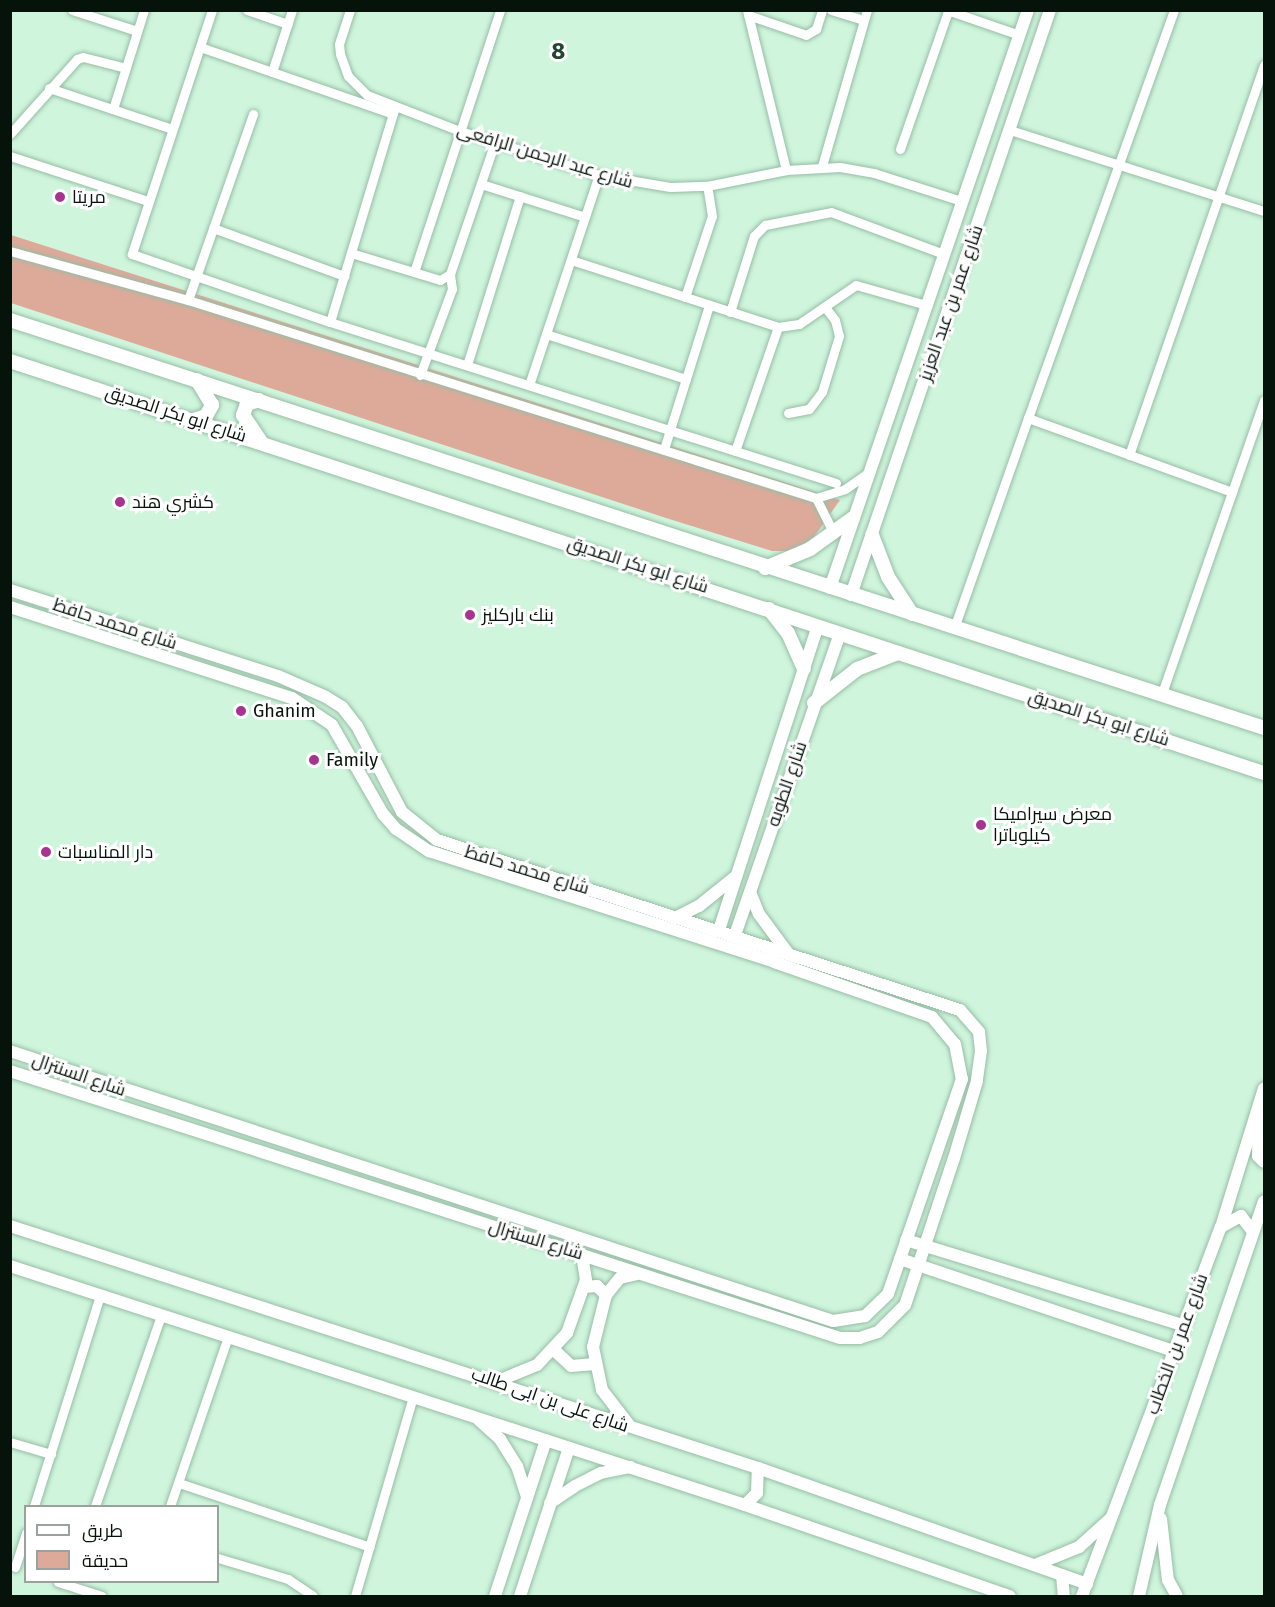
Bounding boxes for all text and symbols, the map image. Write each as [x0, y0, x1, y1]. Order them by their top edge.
district label: 8 [551, 38, 567, 66]
street label: شارع عبد الرحمن الرافعى [454, 119, 636, 193]
place label: مريتا [72, 186, 106, 208]
marker: مريتا [53, 190, 67, 204]
street label: شارع عمر بن عبد العزيز [914, 222, 988, 384]
street label: شارع ابو بكر الصديق [103, 381, 249, 447]
place label: كشري هند [132, 491, 214, 513]
marker: كشري هند [113, 495, 127, 509]
street label: شارع ابو بكر الصديق [565, 532, 711, 598]
street label: شارع محمد حافظ [50, 594, 180, 654]
place label: بنك باركليز [482, 604, 554, 626]
marker: بنك باركليز [463, 608, 477, 622]
street label: شارع ابو بكر الصديق [1026, 685, 1172, 751]
place label: Ghanim [253, 700, 316, 722]
marker: Ghanim [234, 704, 248, 718]
street label: شارع الطوبه [762, 739, 812, 829]
place label: Family [326, 749, 378, 771]
marker: Family [307, 753, 321, 767]
place label: معرض سيراميكا كيلوباترا [993, 804, 1112, 846]
marker: معرض سيراميكا كيلوباترا [974, 818, 988, 832]
place label: دار المناسبات [58, 841, 153, 863]
street label: شارع محمد حافظ [462, 841, 592, 899]
marker: دار المناسبات [39, 845, 53, 859]
street label: شارع السنترال [29, 1049, 129, 1101]
street label: شارع السنترال [486, 1215, 586, 1265]
street label: شارع عمر بن الخطاب [1141, 1271, 1213, 1417]
street label: شارع على بن ابى طالب [469, 1363, 631, 1437]
legend [24, 1505, 219, 1583]
text: طريق [82, 1520, 123, 1542]
text: حديقة [82, 1550, 128, 1572]

